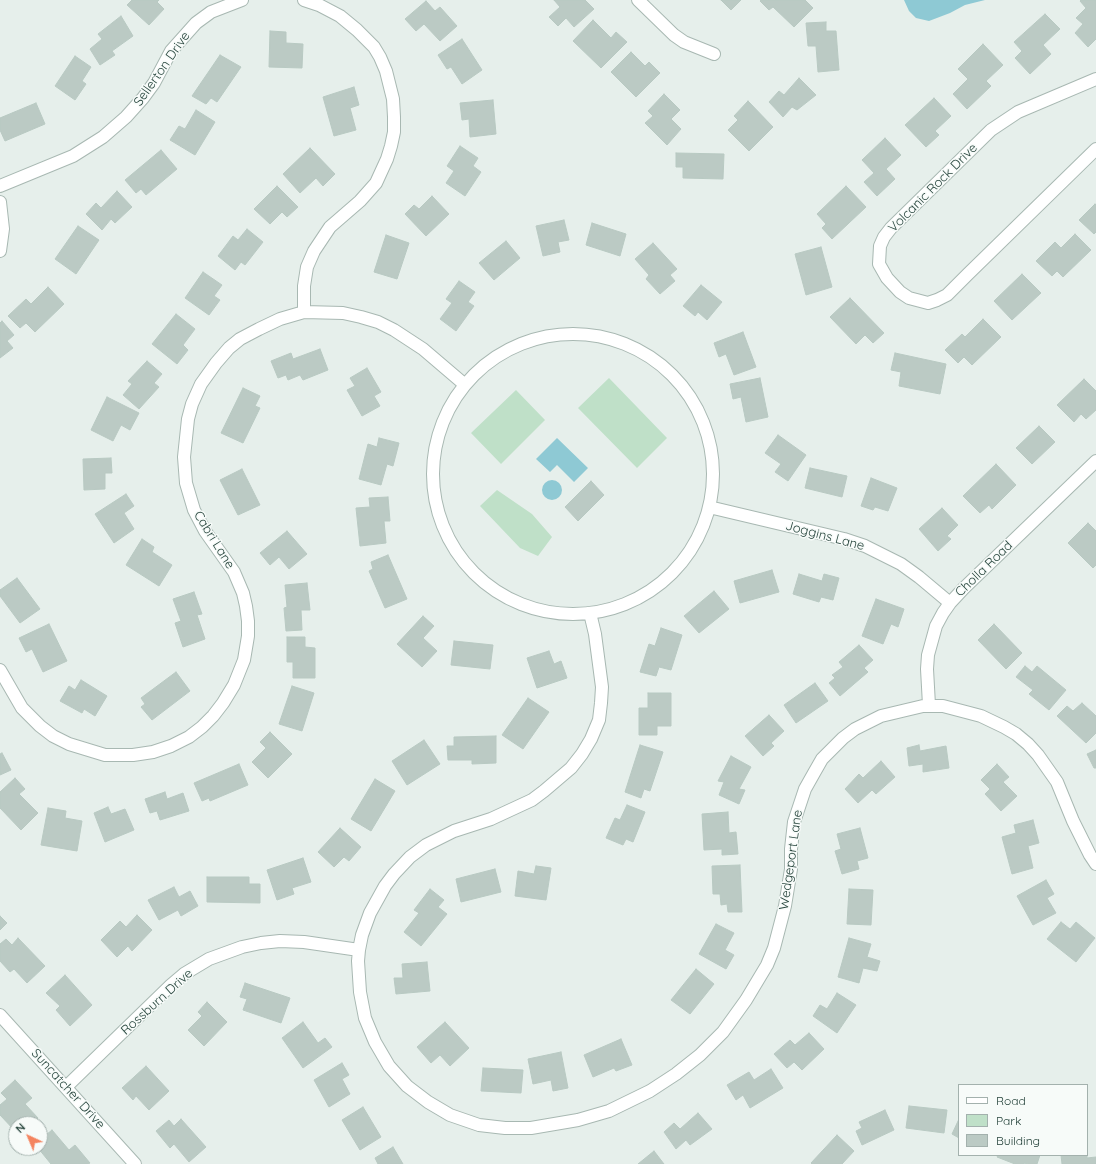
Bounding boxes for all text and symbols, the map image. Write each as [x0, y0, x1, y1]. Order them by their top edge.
street label: Sellerton Drive [131, 29, 193, 109]
street label: Volcanic Rock Drive [885, 140, 981, 236]
street label: Cabri Lane [190, 508, 238, 572]
street label: Joggins Lane [784, 518, 866, 554]
street label: Cholla Road [952, 538, 1016, 600]
street label: Wedgeport Lane [776, 809, 806, 911]
street label: Rossburn Drive [118, 966, 196, 1038]
street label: Suncatcher Drive [28, 1046, 108, 1132]
legend [958, 1084, 1088, 1156]
text: Road [996, 1093, 1026, 1108]
text: Park [996, 1113, 1021, 1128]
north arrow [8, 1116, 48, 1156]
text: N [13, 1120, 28, 1136]
text: Building [996, 1133, 1040, 1148]

